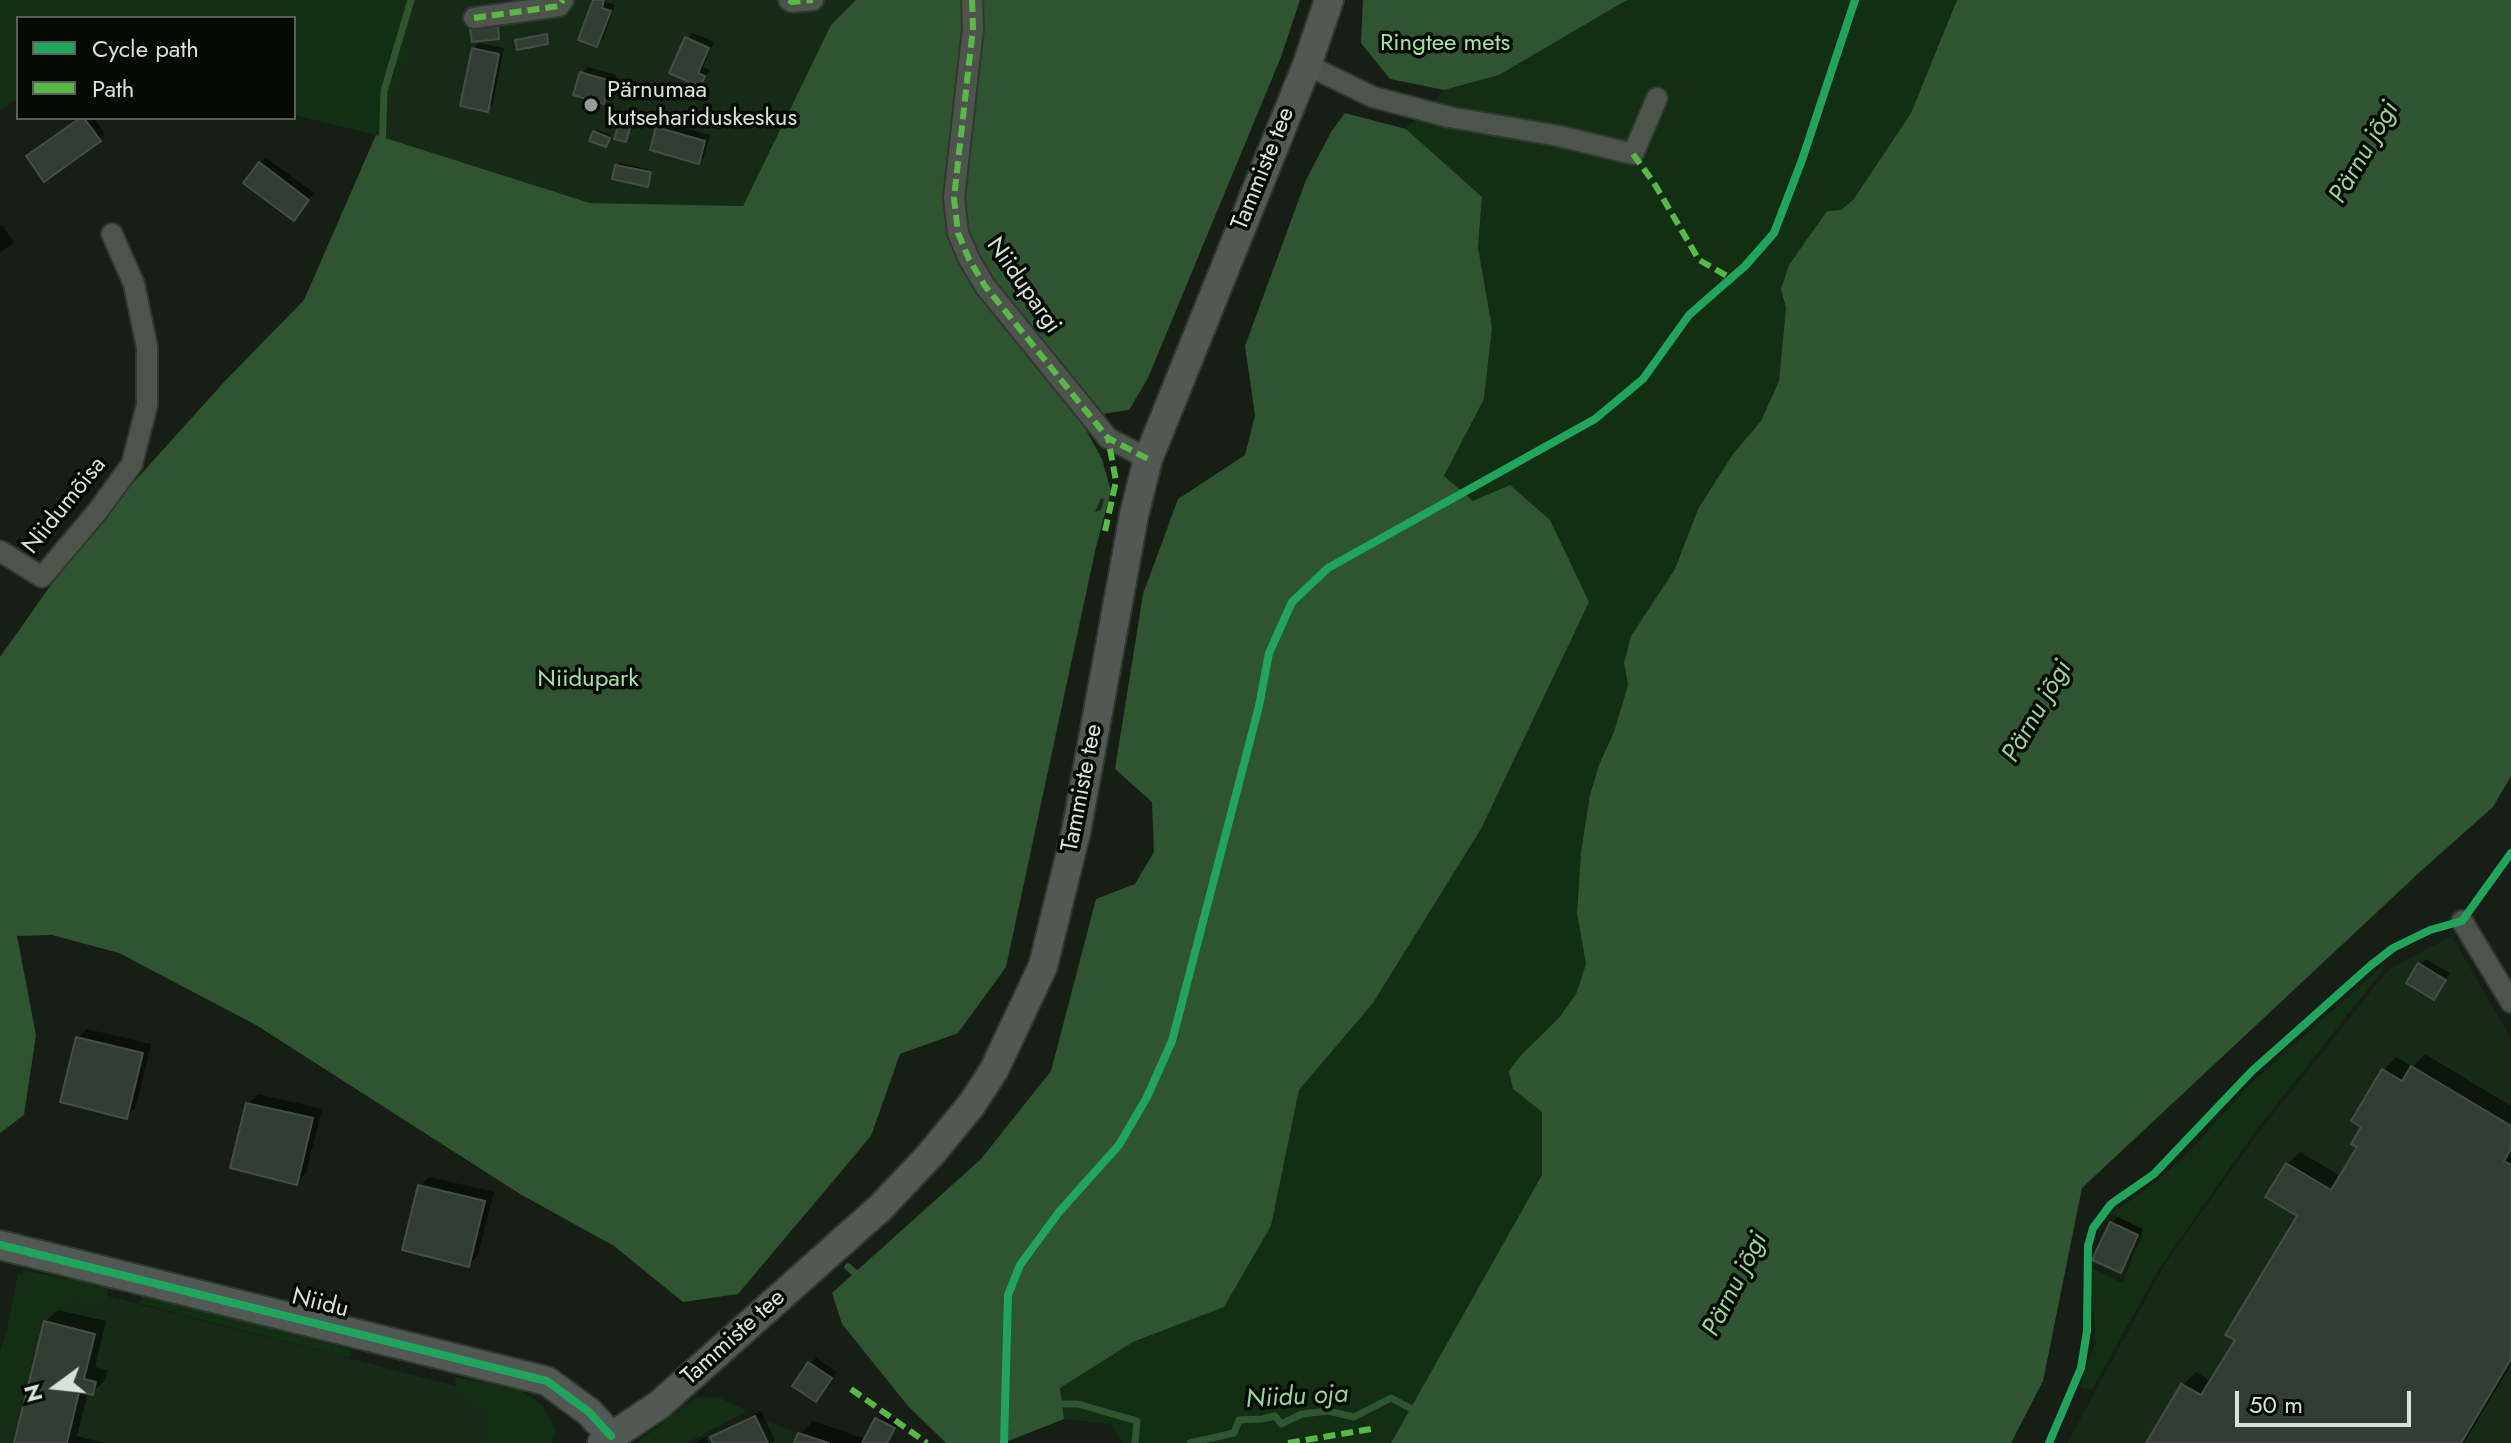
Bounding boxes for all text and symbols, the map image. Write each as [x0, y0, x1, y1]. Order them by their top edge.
legend [16, 16, 296, 120]
park label: Ringtee mets [1380, 30, 1510, 58]
text: Cycle path [92, 31, 199, 66]
text: Path [92, 71, 134, 106]
place label: Pärnumaa kutsehariduskeskus [607, 77, 797, 133]
marker: Pärnumaa kutsehariduskeskus [582, 96, 600, 114]
water label: Pärnu jõgi [2323, 97, 2407, 209]
street label: Tammiste tee [1226, 104, 1302, 234]
street label: Niidupargi [980, 233, 1066, 339]
street label: Niidumõisa [17, 452, 113, 560]
water label: Pärnu jõgi [1996, 656, 2080, 768]
park label: Niidupark [537, 666, 639, 694]
street label: Tammiste tee [1057, 722, 1109, 854]
water label: Pärnu jõgi [1697, 1228, 1775, 1342]
street label: Niidu [289, 1283, 351, 1325]
street label: Tammiste tee [676, 1284, 792, 1392]
north arrow [16, 1347, 96, 1427]
scale bar [2239, 1375, 2415, 1425]
water label: Niidu oja [1245, 1380, 1349, 1416]
text: N [15, 1381, 51, 1406]
text: 50 m [2249, 1387, 2303, 1422]

